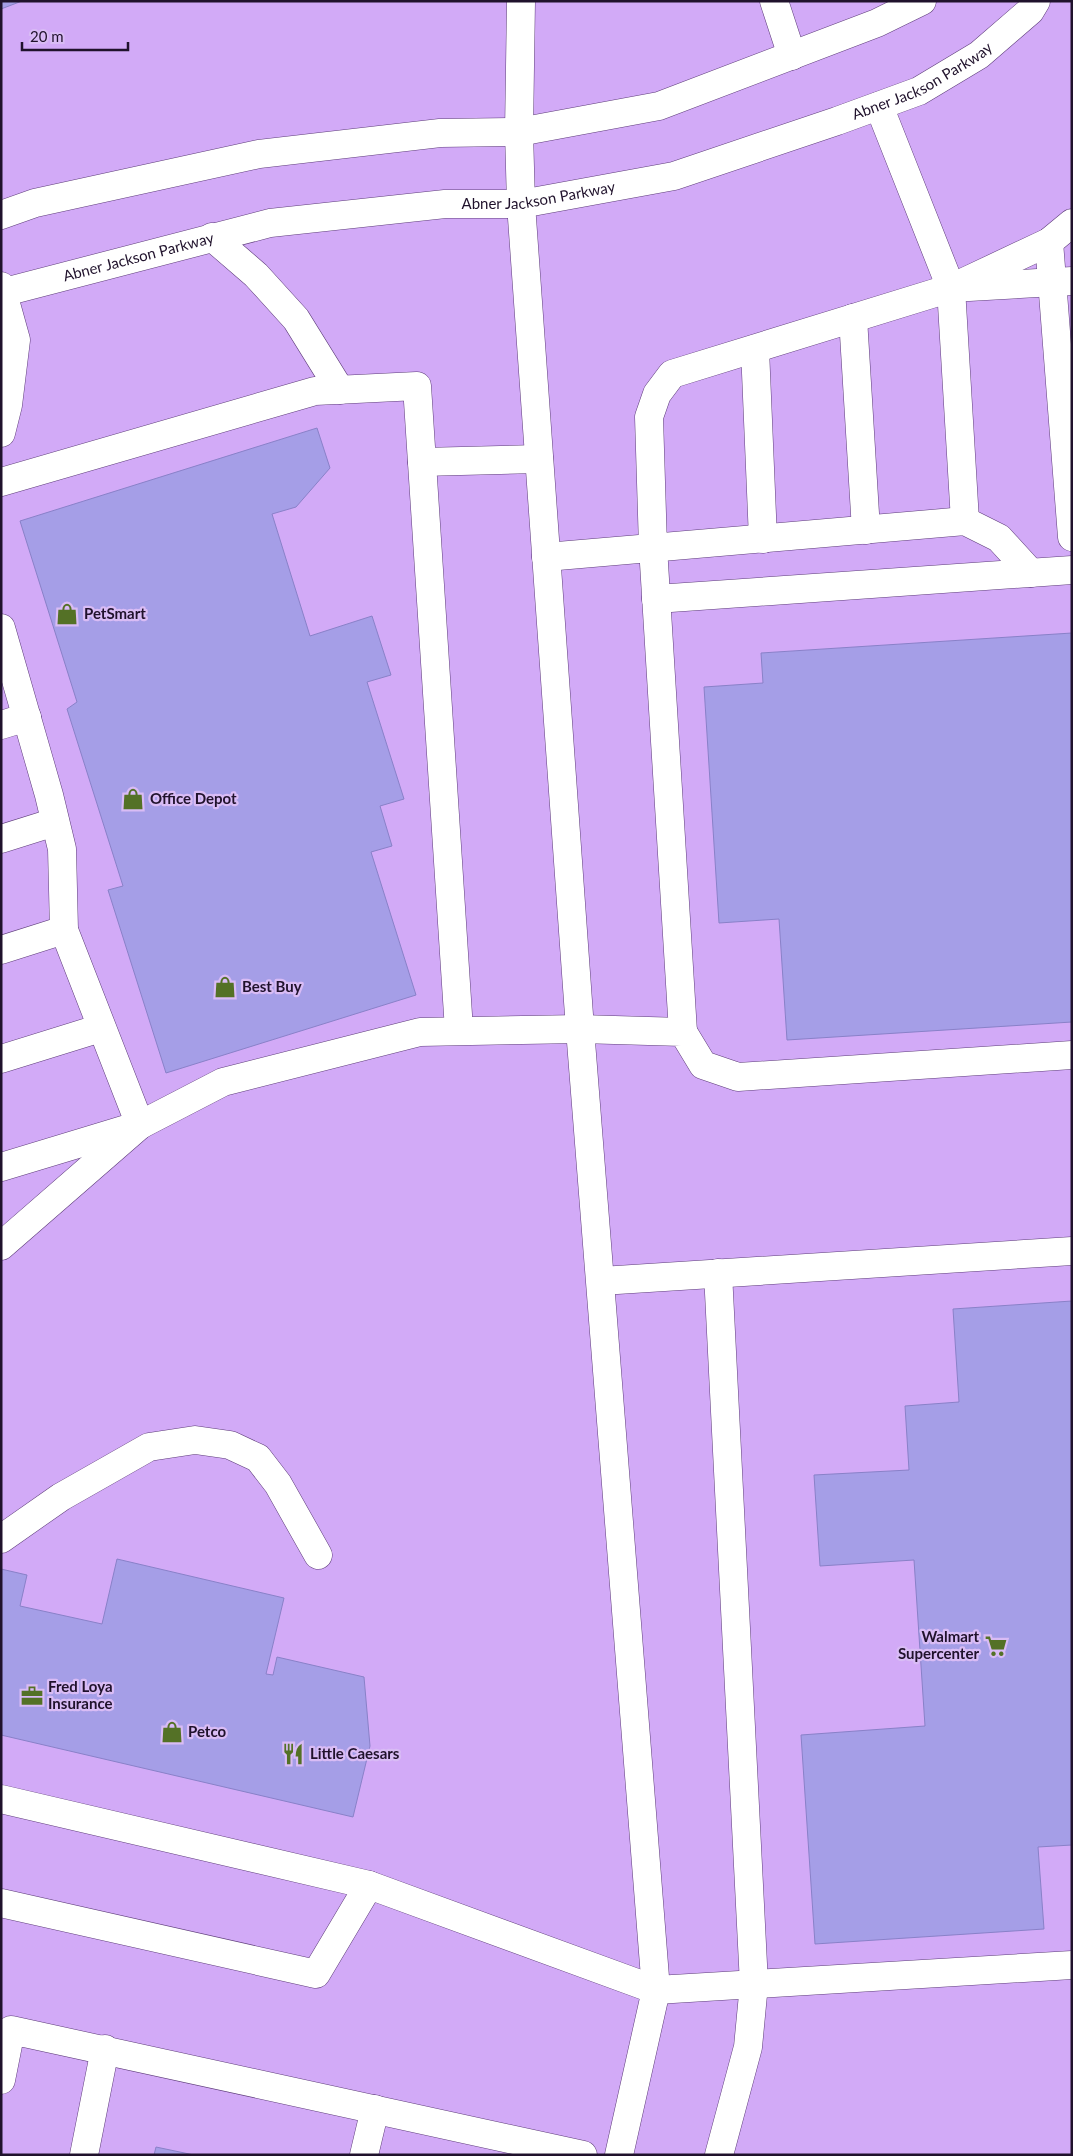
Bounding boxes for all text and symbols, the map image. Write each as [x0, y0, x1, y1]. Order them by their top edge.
scale bar [22, 20, 129, 52]
text: 20 m [30, 27, 64, 45]
street label: Abner Jackson Parkway [849, 38, 996, 123]
street label: Abner Jackson Parkway [462, 177, 617, 212]
street label: Abner Jackson Parkway [61, 228, 216, 284]
shop icon: PetSmart [54, 601, 80, 627]
place label: PetSmart [84, 604, 146, 622]
shop icon: Office Depot [120, 786, 146, 812]
place label: Office Depot [150, 789, 237, 807]
shop icon: Best Buy [212, 974, 238, 1000]
place label: Best Buy [242, 977, 302, 995]
place label: Walmart Supercenter [898, 1627, 979, 1662]
supermarket icon: Walmart Supercenter [983, 1633, 1009, 1659]
place label: Fred Loya Insurance [48, 1677, 113, 1712]
office icon: Fred Loya Insurance [19, 1683, 45, 1709]
shop icon: Petco [159, 1719, 185, 1745]
place label: Petco [188, 1722, 226, 1740]
restaurant icon: Little Caesars [280, 1741, 306, 1767]
place label: Little Caesars [310, 1744, 400, 1762]

